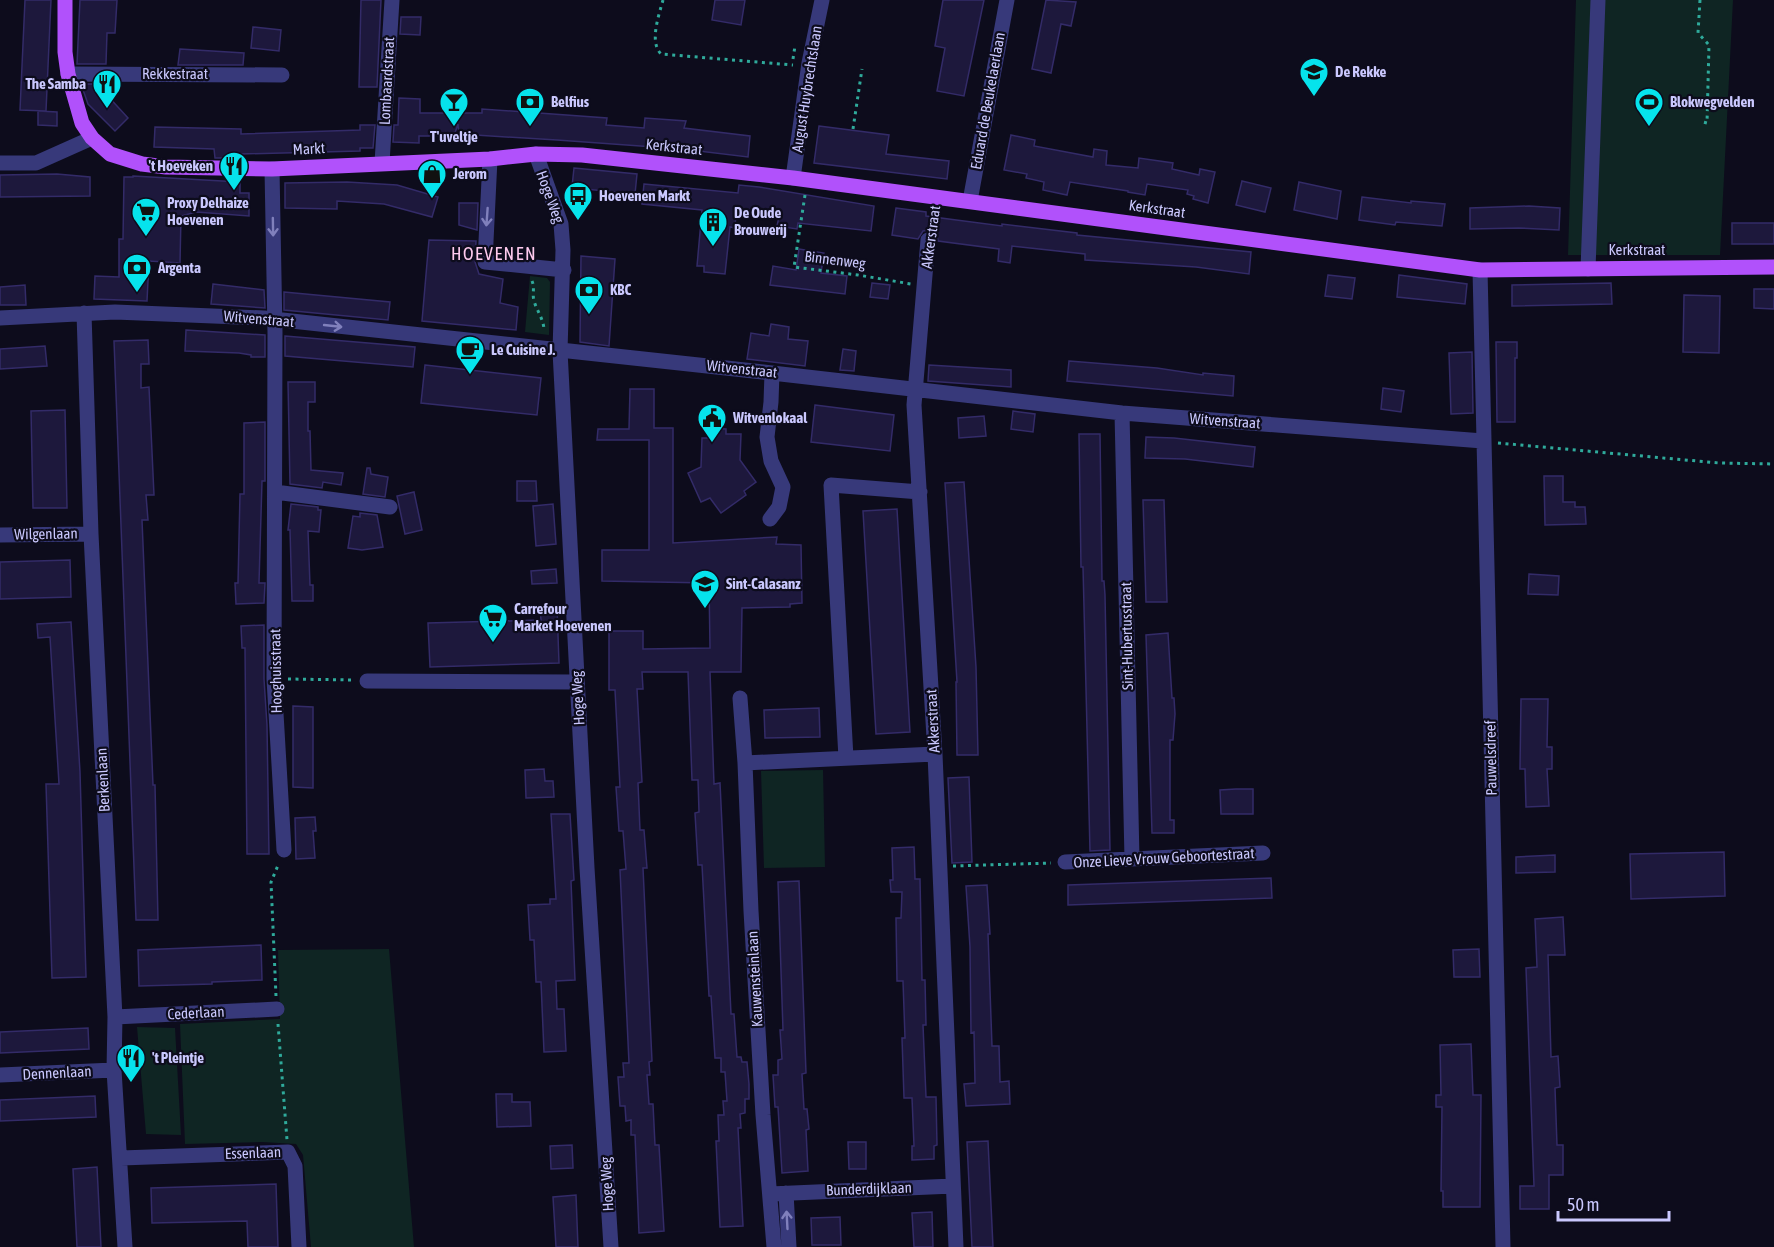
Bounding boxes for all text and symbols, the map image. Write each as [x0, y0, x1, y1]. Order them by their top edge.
street label: August Huybrechtslaan [788, 24, 825, 153]
street label: Eduard de Beukelaerlaan [967, 31, 1008, 171]
street label: Lombaardstraat [376, 36, 397, 125]
school or university icon: De Rekke [1298, 56, 1330, 98]
place label: De Rekke [1335, 63, 1386, 80]
street label: Rekkestraat [142, 65, 208, 82]
restaurant icon: The Samba [91, 68, 123, 110]
place label: The Samba [25, 75, 86, 92]
bar icon: T'uveltje [438, 86, 470, 128]
bank icon: Belfius [514, 86, 546, 128]
sports icon: Blokwegvelden [1633, 86, 1665, 128]
place label: Belfius [551, 93, 590, 110]
place label: Blokwegvelden [1670, 93, 1755, 110]
place label: T'uveltje [430, 128, 478, 145]
street label: Kerkstraat [645, 135, 703, 158]
street label: Markt [292, 139, 326, 158]
restaurant icon: 't Hoeveken [218, 150, 250, 192]
place label: 't Hoeveken [149, 157, 213, 174]
shop icon: Jerom [416, 158, 448, 200]
place label: Jerom [452, 165, 487, 182]
street label: Hoge Weg [533, 168, 568, 226]
bus stop icon: Hoevenen Markt [562, 180, 594, 222]
place label: Hoevenen Markt [599, 187, 691, 204]
place label: Proxy Delhaize Hoevenen [167, 194, 249, 228]
supermarket icon: Proxy Delhaize Hoevenen [130, 196, 162, 238]
street label: Kerkstraat [1128, 196, 1186, 221]
place label: De Oude Brouwerij [734, 204, 787, 238]
street label: Akkerstraat [918, 204, 943, 270]
building icon: De Oude Brouwerij [697, 206, 729, 248]
one-way arrow [482, 207, 493, 227]
one-way arrow [268, 217, 279, 237]
street label: Kerkstraat [1609, 241, 1665, 258]
district label: HOEVENEN [451, 243, 537, 264]
street label: Binnenweg [804, 247, 867, 272]
bank icon: Argenta [121, 252, 153, 294]
place label: Argenta [157, 259, 201, 276]
bank icon: KBC [573, 274, 605, 316]
place label: KBC [610, 281, 631, 298]
street label: Witvenstraat [223, 307, 295, 330]
one-way arrow [322, 321, 342, 332]
cafe icon: Le Cuisine J. [454, 334, 486, 376]
place label: Le Cuisine J. [491, 341, 556, 358]
street label: Witvenstraat [706, 356, 778, 381]
public building icon: Witvenlokaal [696, 402, 728, 444]
place label: Witvenlokaal [732, 409, 808, 426]
street label: Witvenstraat [1189, 410, 1261, 431]
street label: Wilgenlaan [14, 524, 78, 543]
school or university icon: Sint-Calasanz [689, 568, 721, 610]
place label: Sint-Calasanz [726, 575, 801, 592]
street label: Sint-Hubertusstraat [1117, 582, 1136, 690]
place label: Carrefour Market Hoevenen [514, 600, 612, 634]
supermarket icon: Carrefour Market Hoevenen [477, 602, 509, 644]
street label: Hooghuisstraat [266, 629, 285, 713]
street label: Hoge Weg [568, 670, 587, 726]
street label: Akkerstraat [922, 689, 943, 753]
street label: Pauwelsdreef [1481, 720, 1500, 796]
street label: Berkenlaan [92, 748, 113, 812]
street label: Onze Lieve Vrouw Geboortestraat [1073, 844, 1255, 871]
street label: Kauwensteinlaan [743, 930, 766, 1028]
street label: Cederlaan [167, 1003, 225, 1022]
restaurant icon: 't Pleintje [115, 1042, 147, 1084]
place label: 't Pleintje [152, 1049, 204, 1066]
street label: Dennenlaan [22, 1062, 92, 1083]
street label: Essenlaan [225, 1143, 281, 1162]
street label: Hoge Weg [597, 1156, 616, 1212]
street label: Bunderdijklaan [826, 1179, 912, 1198]
scale bar [1558, 1184, 1669, 1222]
text: 50 m [1567, 1194, 1599, 1215]
one-way arrow [782, 1210, 793, 1230]

